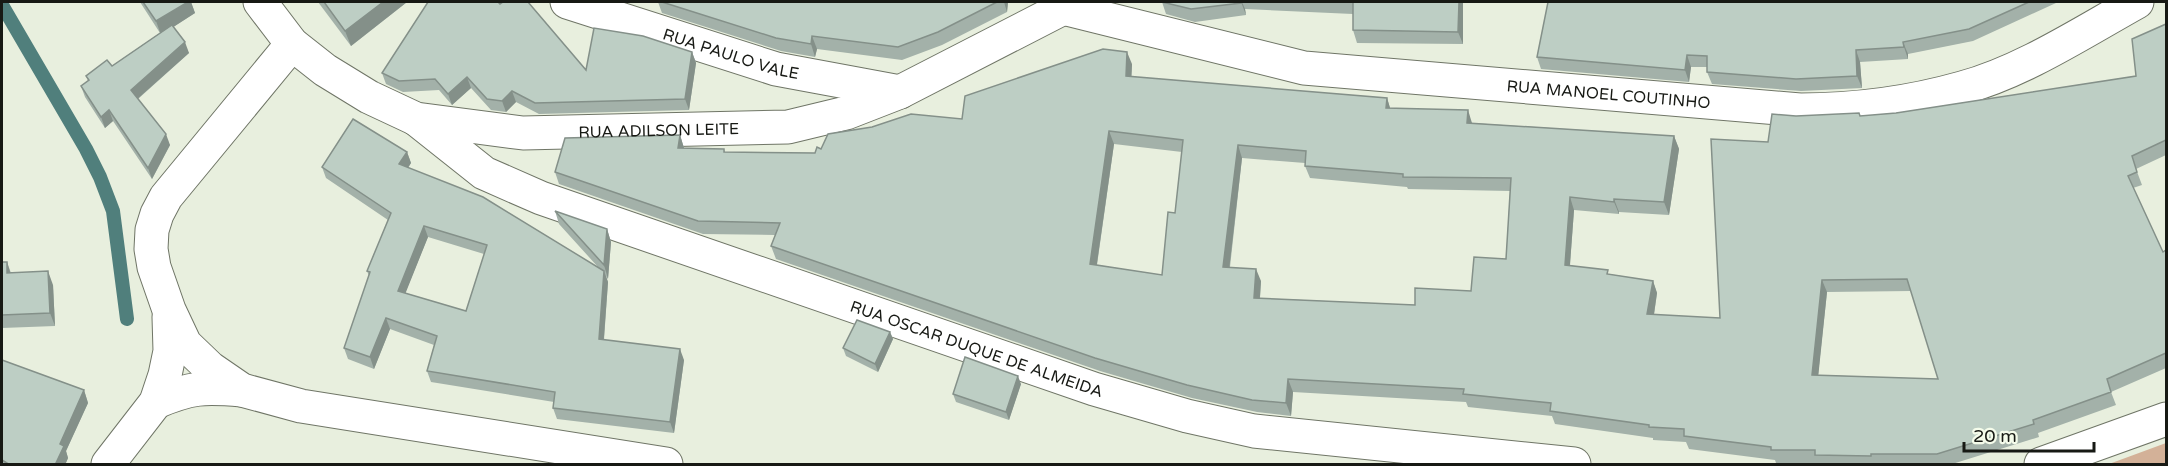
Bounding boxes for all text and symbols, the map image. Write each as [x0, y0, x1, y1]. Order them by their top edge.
street label: RUA PAULO VALE [660, 24, 800, 84]
street label: RUA MANOEL COUTINHO [1506, 76, 1711, 113]
street label: RUA ADILSON LEITE [578, 119, 739, 143]
street label: RUA OSCAR DUQUE DE ALMEIDA [847, 297, 1105, 402]
scale bar [1964, 415, 2094, 453]
text: 20 m [1973, 425, 2017, 447]

